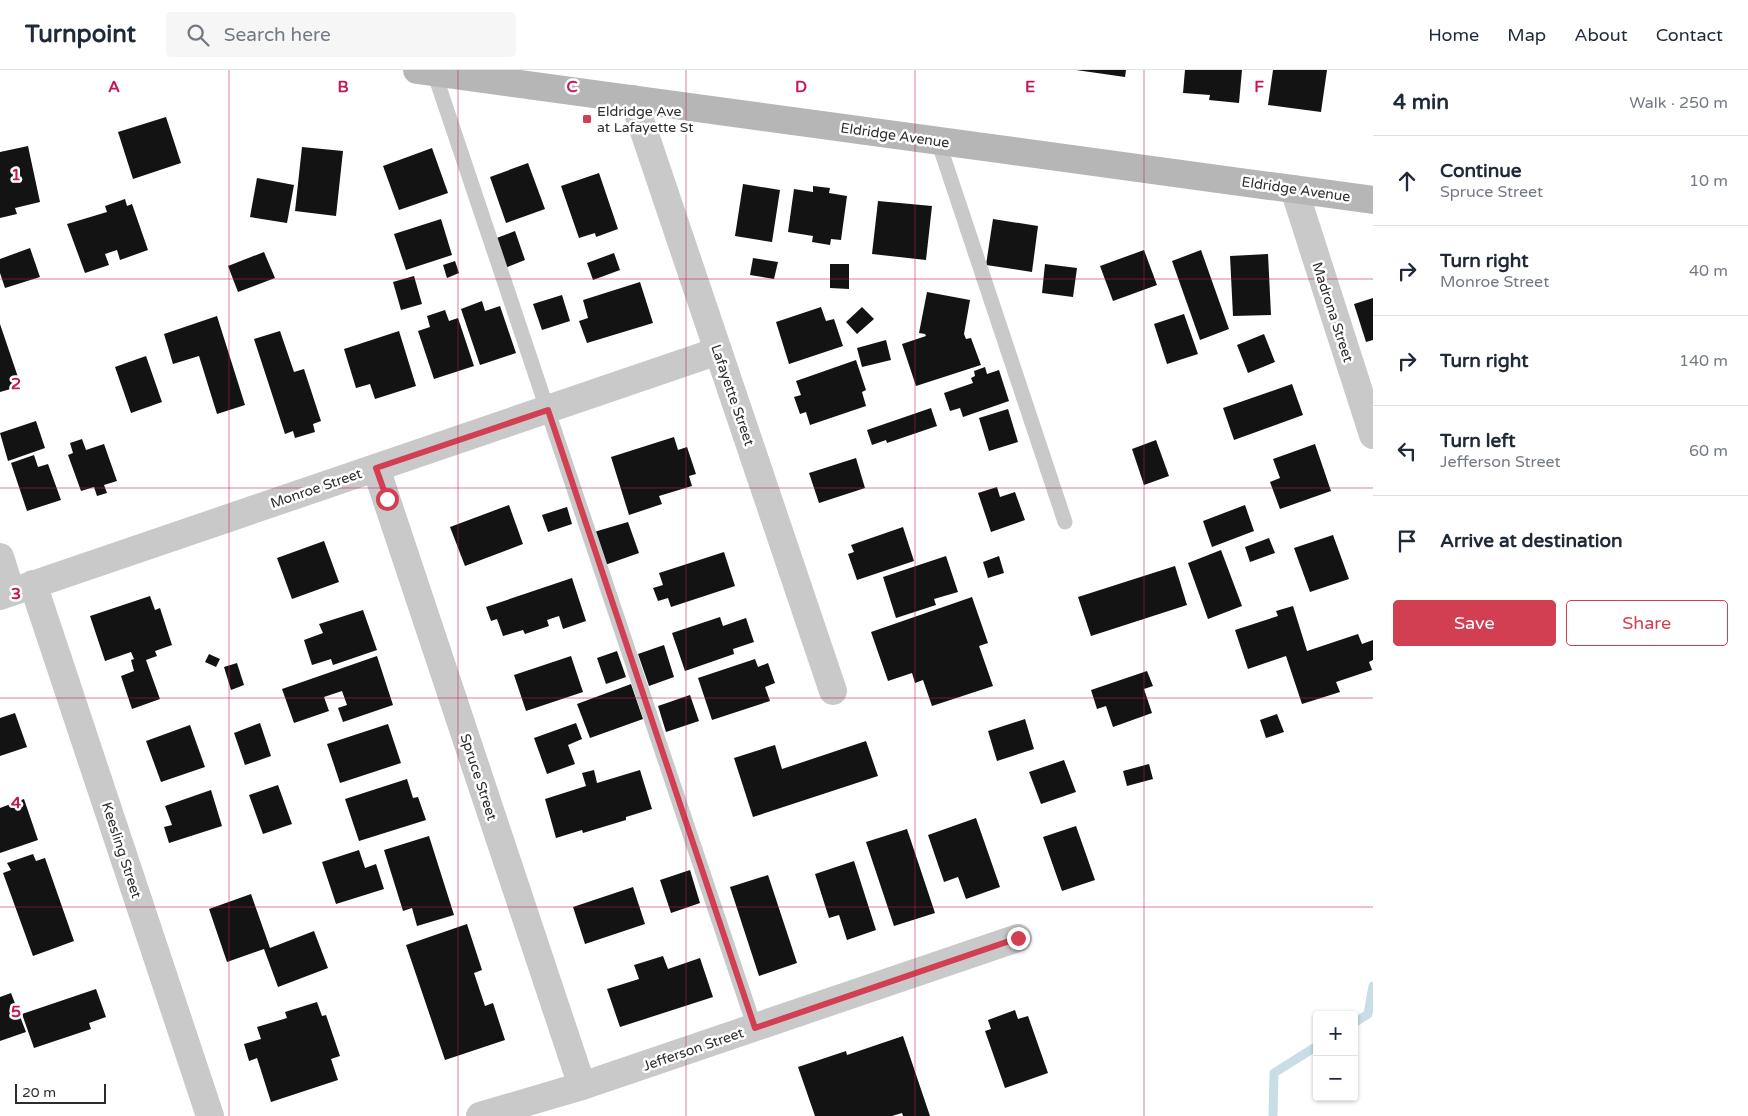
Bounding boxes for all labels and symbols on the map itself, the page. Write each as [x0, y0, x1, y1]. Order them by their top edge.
text: A [108, 77, 120, 97]
text: B [337, 77, 349, 97]
text: C [566, 77, 578, 97]
text: D [795, 77, 807, 97]
text: E [1025, 77, 1035, 97]
text: F [1254, 77, 1264, 97]
place label: Eldridge Ave at Lafayette St [597, 103, 694, 136]
marker: Eldridge Ave at Lafayette St [581, 113, 593, 125]
street label: Eldridge Avenue [840, 119, 950, 152]
text: 1 [11, 165, 21, 185]
street label: Eldridge Avenue [1241, 173, 1351, 206]
street label: Madrona Street [1308, 260, 1357, 365]
street label: Lafayette Street [707, 342, 758, 449]
text: 2 [11, 374, 21, 394]
street label: Monroe Street [268, 465, 365, 512]
route start [376, 488, 399, 511]
text: 3 [11, 584, 21, 604]
street label: Spruce Street [457, 732, 501, 823]
text: 4 [11, 793, 21, 813]
street label: Keesling Street [98, 800, 145, 901]
route end [1007, 927, 1030, 950]
text: 5 [11, 1002, 21, 1022]
street label: Jefferson Street [640, 1024, 746, 1075]
scale bar [15, 1081, 106, 1104]

